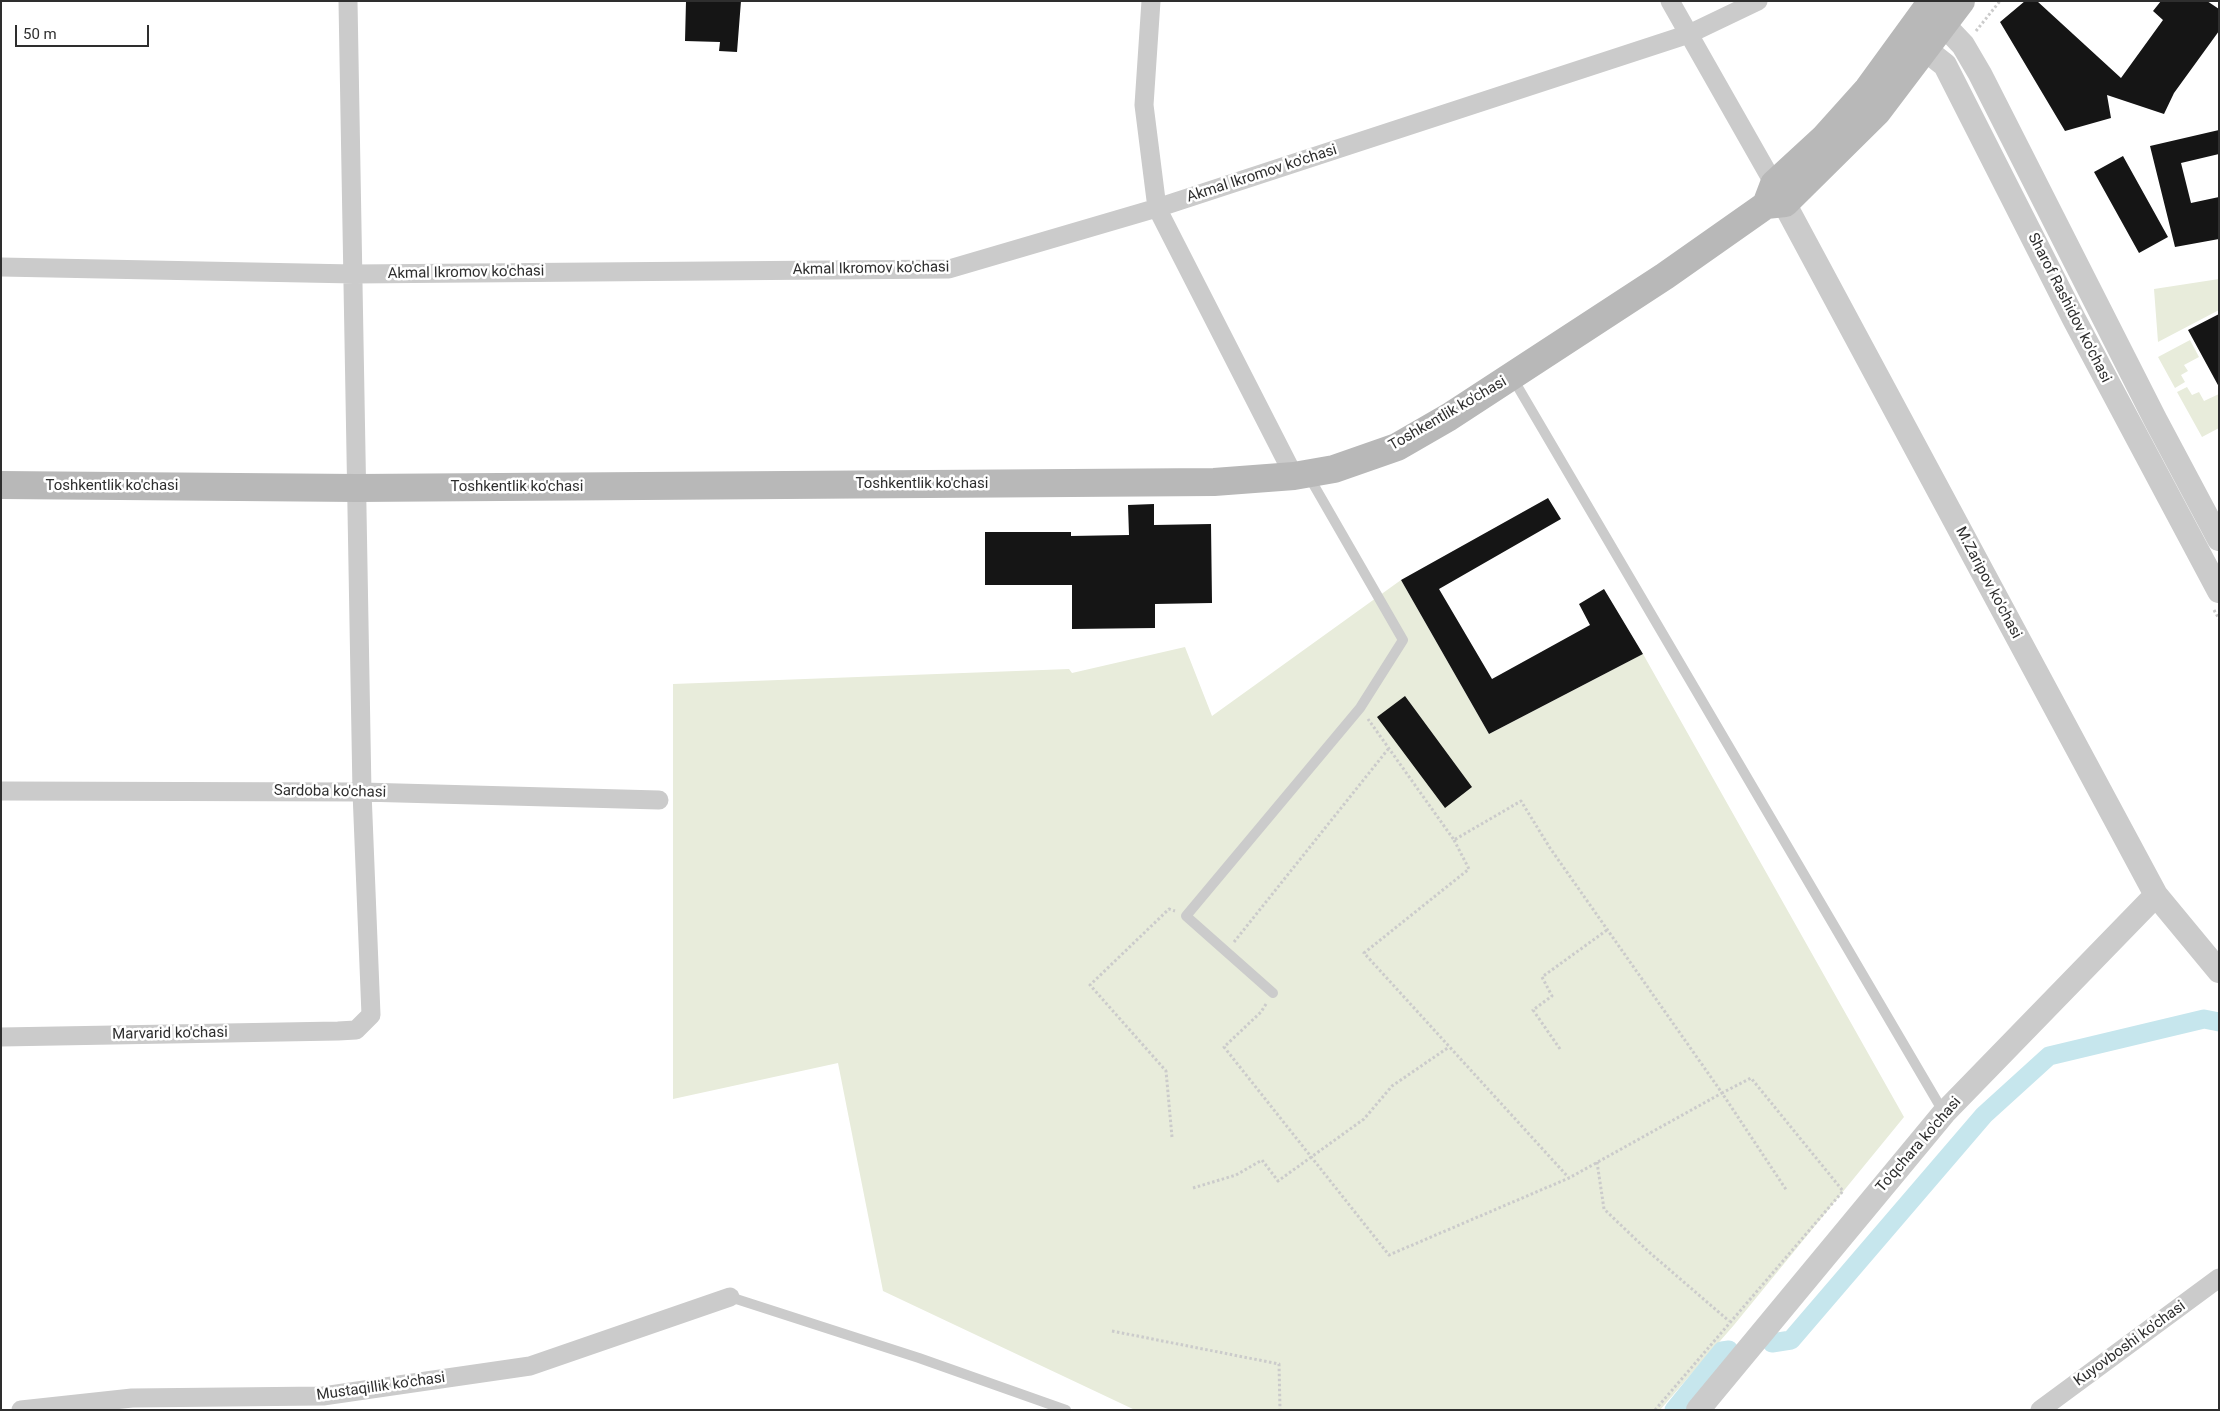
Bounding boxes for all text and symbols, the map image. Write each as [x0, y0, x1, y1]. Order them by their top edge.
scale bar [18, 15, 151, 47]
text: 50 m [23, 25, 57, 43]
street label: Akmal Ikromov ko'chasi [1185, 141, 1339, 207]
street label: Sharof Rashidov ko'chasi [2023, 230, 2115, 386]
street label: Akmal Ikromov ko'chasi [792, 259, 950, 279]
street label: Akmal Ikromov ko'chasi [387, 263, 545, 283]
street label: Toshkentlik ko'chasi [1386, 373, 1510, 455]
street label: Toshkentlik ko'chasi [855, 475, 989, 493]
street label: Toshkentlik ko'chasi [45, 477, 179, 495]
street label: Toshkentlik ko'chasi [450, 478, 584, 496]
street label: M.Zaripov ko'chasi [1951, 524, 2025, 642]
street label: Sardoba ko'chasi [274, 782, 386, 802]
street label: Marvarid ko'chasi [112, 1024, 228, 1044]
street label: To'qchara ko'chasi [1873, 1094, 1965, 1196]
street label: Kuyovboshi ko'chasi [2071, 1297, 2189, 1391]
street label: Mustaqillik ko'chasi [316, 1369, 446, 1405]

